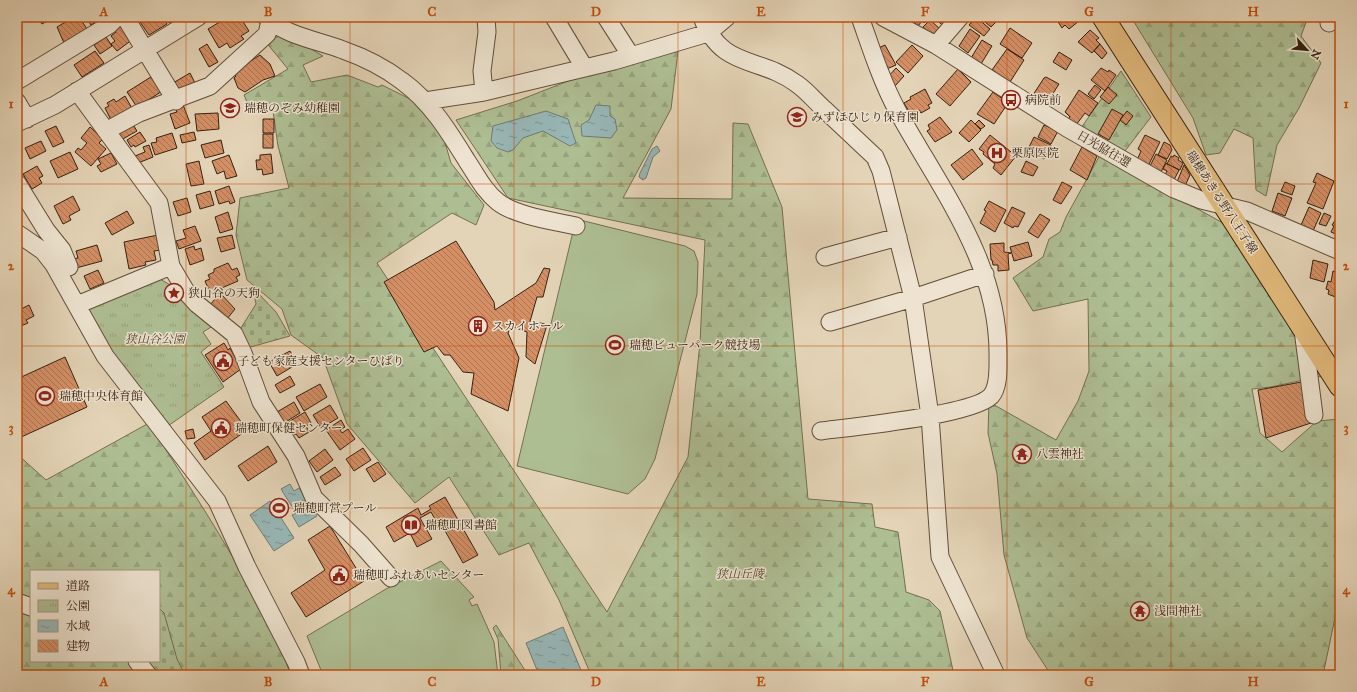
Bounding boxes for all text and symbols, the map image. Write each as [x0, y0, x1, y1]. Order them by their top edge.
text: A [99, 4, 109, 20]
text: B [264, 4, 273, 20]
text: C [428, 4, 437, 20]
text: D [591, 4, 601, 20]
text: E [756, 4, 766, 20]
text: F [921, 4, 930, 20]
text: G [1084, 4, 1094, 20]
text: H [1247, 4, 1259, 20]
north arrow [1287, 30, 1327, 70]
text: N [1307, 47, 1323, 62]
bus stop icon: 病院前 [1000, 89, 1022, 111]
place label: 病院前 [1025, 93, 1061, 107]
text: 1 [8, 96, 14, 112]
text: 1 [1343, 96, 1349, 112]
school or university icon: 瑞穂のぞみ幼稚園 [219, 97, 241, 119]
place label: 瑞穂のぞみ幼稚園 [244, 101, 340, 115]
school or university icon: みずほひじり保育園 [786, 106, 808, 128]
place label: みずほひじり保育園 [811, 110, 919, 124]
street label: 日光脇往還 [1075, 128, 1133, 170]
hospital icon: 栗原医院 [986, 142, 1008, 164]
place label: 栗原医院 [1011, 146, 1059, 160]
street label: 瑞穂あきる野八王子線 [1183, 148, 1261, 256]
text: 2 [8, 258, 15, 274]
text: 2 [1343, 258, 1350, 274]
place icon: 狭山谷の天狗 [163, 282, 185, 304]
place label: 狭山谷の天狗 [188, 286, 260, 300]
building icon: スカイホール [467, 315, 489, 337]
place label: スカイホール [492, 319, 563, 333]
park label: 狭山谷公園 [125, 332, 187, 346]
sports icon: 瑞穂ビューパーク競技場 [604, 334, 626, 356]
place label: 瑞穂ビューパーク競技場 [629, 338, 760, 352]
public building icon: 子ども家庭支援センターひばり [212, 350, 234, 372]
place label: 子ども家庭支援センターひばり [237, 354, 405, 368]
sports icon: 瑞穂中央体育館 [34, 385, 56, 407]
place label: 瑞穂中央体育館 [59, 389, 143, 403]
public building icon: 瑞穂町保健センター [210, 417, 232, 439]
text: 3 [8, 420, 14, 436]
text: 3 [1343, 420, 1349, 436]
place label: 瑞穂町保健センター [235, 421, 343, 435]
temple icon: 八雲神社 [1011, 443, 1033, 465]
place label: 八雲神社 [1036, 447, 1084, 461]
sports icon: 瑞穂町営プール [268, 497, 290, 519]
place label: 瑞穂町営プール [293, 501, 376, 515]
library icon: 瑞穂町図書館 [400, 514, 422, 536]
place label: 瑞穂町図書館 [425, 518, 497, 532]
public building icon: 瑞穂町ふれあいセンター [328, 564, 350, 586]
park label: 狭山丘陵 [716, 567, 766, 581]
place label: 瑞穂町ふれあいセンター [353, 568, 485, 582]
legend [30, 570, 160, 662]
text: 道路 [66, 579, 90, 593]
text: 4 [7, 582, 15, 598]
text: 4 [1342, 582, 1350, 598]
text: 公園 [66, 599, 90, 613]
temple icon: 浅間神社 [1129, 600, 1151, 622]
place label: 浅間神社 [1154, 604, 1202, 618]
text: 水域 [66, 619, 90, 633]
text: 建物 [66, 639, 90, 653]
text: A [99, 674, 109, 690]
text: B [264, 674, 273, 690]
text: C [428, 674, 437, 690]
text: D [591, 674, 601, 690]
text: E [756, 674, 766, 690]
text: F [921, 674, 930, 690]
text: G [1084, 674, 1094, 690]
text: H [1247, 674, 1259, 690]

